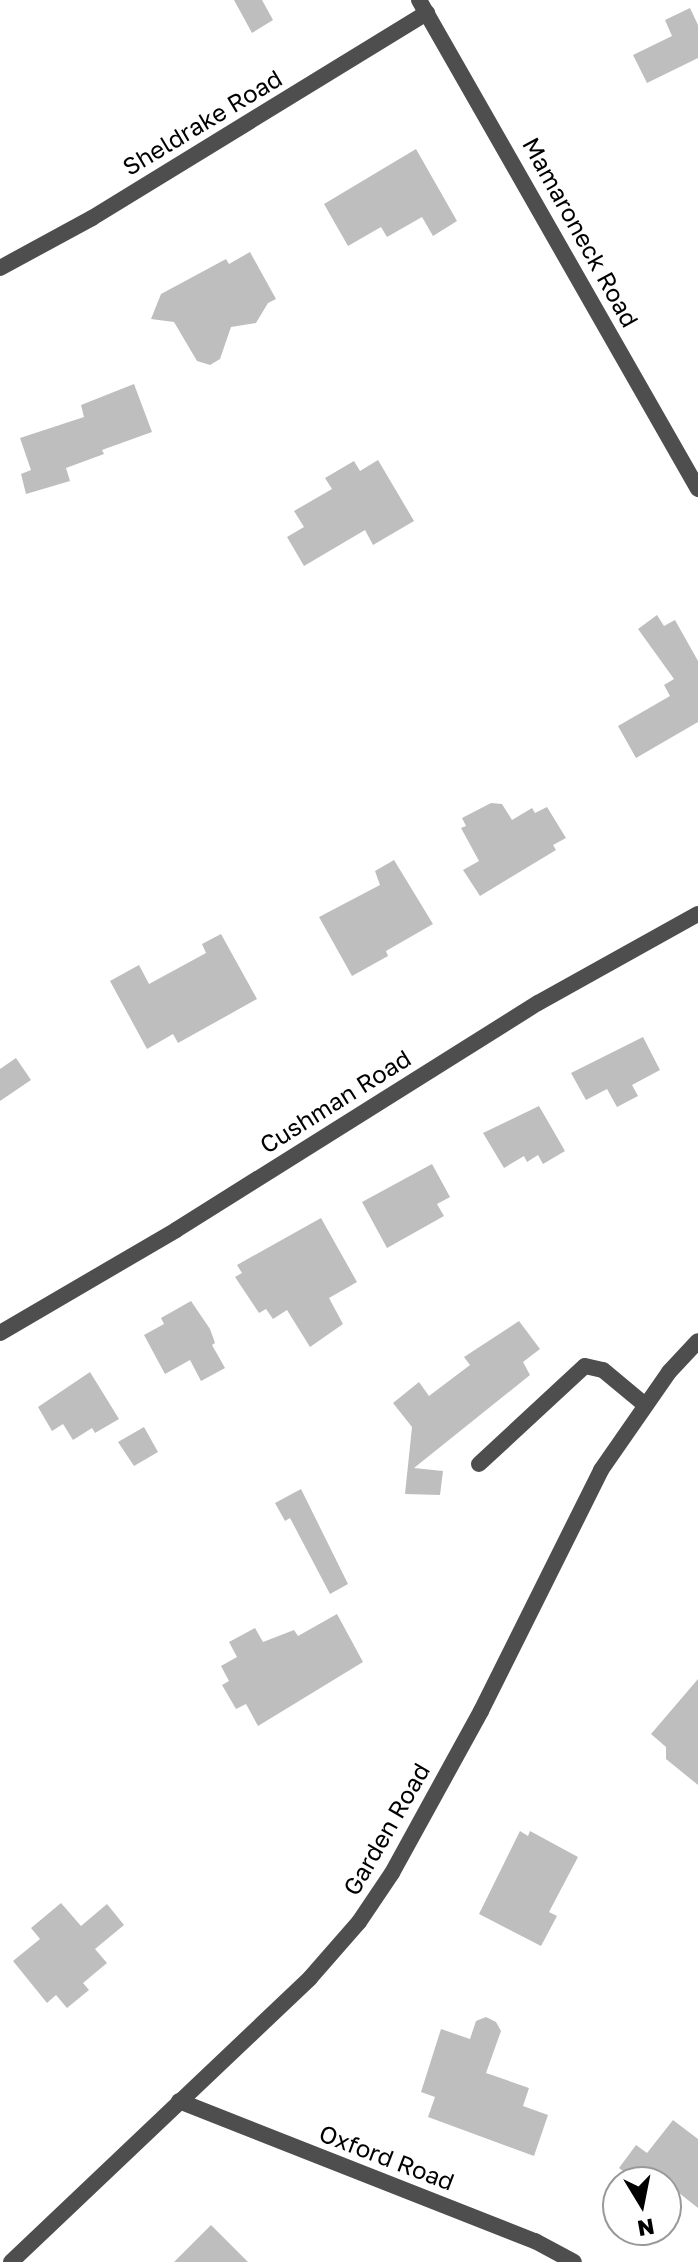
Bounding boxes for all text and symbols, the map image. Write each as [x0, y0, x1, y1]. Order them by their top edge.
street label: Sheldrake Road [117, 63, 287, 181]
street label: Mamaroneck Road [517, 132, 645, 332]
street label: Cushman Road [254, 1043, 416, 1159]
street label: Garden Road [337, 1758, 435, 1900]
street label: Oxford Road [315, 2118, 459, 2196]
north arrow [602, 2166, 682, 2246]
text: N [635, 2213, 656, 2243]

